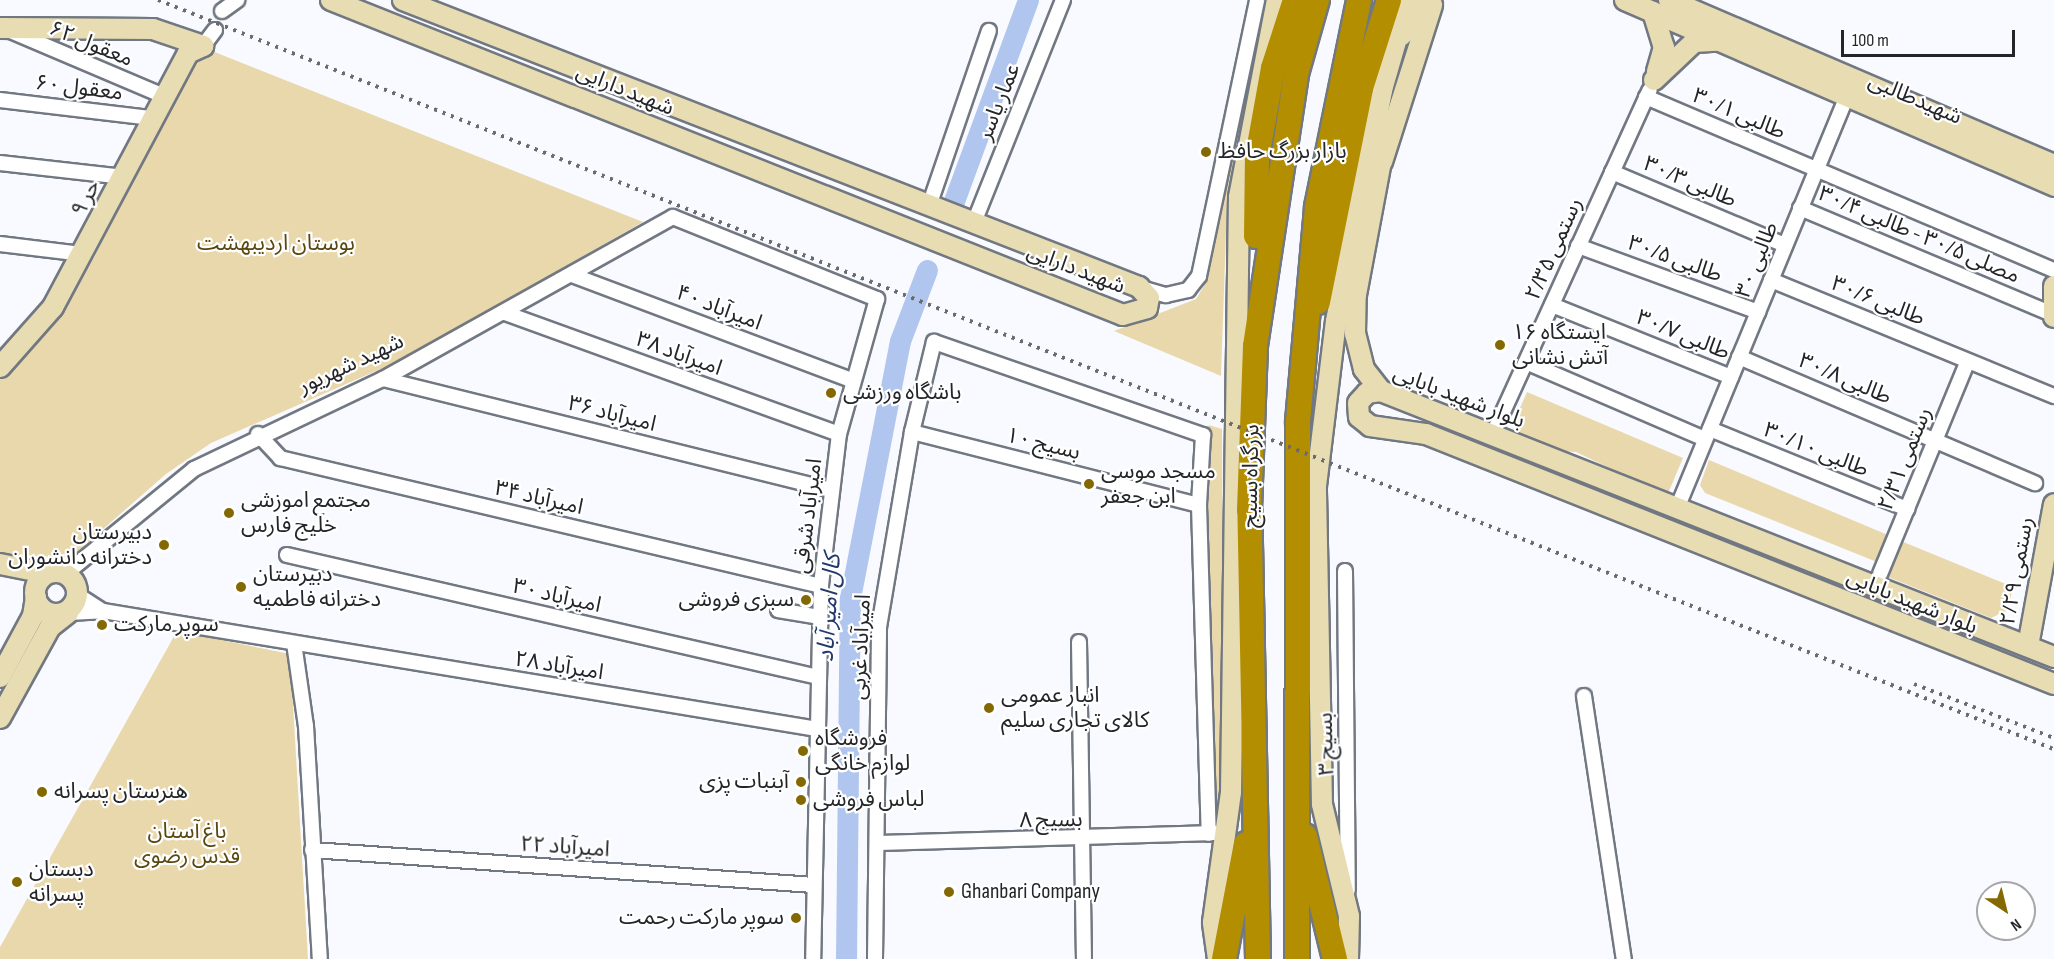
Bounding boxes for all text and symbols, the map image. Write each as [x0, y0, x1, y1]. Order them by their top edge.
street label: معقول ۶۲ [45, 15, 137, 73]
scale bar [1844, 18, 2018, 56]
text: 100 m [1852, 30, 1889, 51]
street label: شهید دارایی [572, 58, 678, 122]
street label: عمار یاسر [972, 60, 1026, 144]
street label: شهیدطالبی [1864, 67, 1966, 131]
street label: معقول ۶۰ [34, 70, 124, 106]
street label: طالبی ۳۰/۱ [1689, 83, 1789, 145]
place label: بازار بزرگ حافظ [1218, 139, 1347, 165]
marker: بازار بزرگ حافظ [1199, 145, 1213, 159]
street label: طالبی ۳۰/۳ [1640, 151, 1740, 213]
street label: حر ۹ [65, 175, 107, 221]
street label: مصلی ۳۰/۵ - طالبی ۳۰/۴ [1814, 181, 2024, 289]
street label: رستمی ۲/۳۵ [1520, 194, 1588, 304]
street label: طالبی ۳۰ [1730, 218, 1784, 302]
street label: طالبی ۳۰/۵ [1624, 230, 1726, 288]
park label: بوستان اردیبهشت [197, 231, 355, 257]
street label: شهید دارایی [1023, 238, 1129, 300]
street label: طالبی ۳۰/۶ [1827, 270, 1929, 332]
street label: امیرآباد ۴۰ [672, 280, 766, 336]
street label: طالبی ۳۰/۷ [1632, 304, 1734, 366]
place label: ایستگاه ۱۶ آتش نشانی [1512, 319, 1608, 370]
street label: امیرآباد ۳۸ [632, 326, 726, 382]
street label: شهید شهریور [294, 328, 408, 400]
marker: ایستگاه ۱۶ آتش نشانی [1493, 338, 1507, 352]
street label: طالبی ۳۰/۸ [1795, 348, 1895, 410]
street label: بلوار شهید بابایی [1389, 360, 1529, 434]
place label: باشگاه ورزشی [843, 380, 961, 406]
marker: باشگاه ورزشی [824, 386, 838, 400]
street label: امیرآباد ۳۶ [565, 390, 659, 438]
street label: رستمی ۲/۳۱ [1872, 403, 1938, 515]
street label: طالبی ۳۰/۱۰ [1760, 417, 1872, 483]
street label: بسیج ۱۰ [1003, 422, 1083, 466]
street label: بزرگراه بسیج [1237, 424, 1265, 528]
street label: امیرآباد شرقی [788, 457, 828, 575]
place label: مسجد موسی ابن جعفر [1101, 458, 1216, 510]
street label: امیرآباد ۳۴ [492, 475, 586, 521]
marker: مسجد موسی ابن جعفر [1082, 477, 1096, 491]
place label: مجتمع اموزشی خلیج فارس [241, 487, 371, 538]
marker: مجتمع اموزشی خلیج فارس [222, 506, 236, 520]
street label: رستمی ۲/۲۹ [1994, 515, 2040, 627]
place label: دبیرستان دخترانه دانشوران [8, 519, 152, 570]
marker: دبیرستان دخترانه دانشوران [157, 538, 171, 552]
water label: کال امیر آباد [811, 553, 847, 663]
place label: دبیرستان دخترانه فاطمیه [253, 561, 381, 612]
street label: بلوار شهید بابایی [1843, 564, 1981, 640]
street label: امیرآباد ۳۰ [510, 573, 604, 619]
marker: دبیرستان دخترانه فاطمیه [234, 580, 248, 594]
place label: سبزی فروشی [678, 587, 794, 613]
marker: سبزی فروشی [799, 593, 813, 607]
street label: امیرآباد غربی [845, 593, 877, 701]
place label: سوپر مارکت [114, 612, 219, 638]
marker: سوپر مارکت [95, 618, 109, 632]
street label: امیرآباد ۲۸ [513, 646, 605, 686]
place label: انبار عمومی کالای تجاری سلیم [1001, 682, 1149, 734]
marker: انبار عمومی کالای تجاری سلیم [982, 701, 996, 715]
street label: بسیج ۳ [1312, 712, 1340, 776]
place label: فروشگاه لوازم خانگی [815, 725, 910, 776]
marker: فروشگاه لوازم خانگی [796, 744, 810, 758]
place label: آبنبات پزی [699, 769, 789, 795]
marker: آبنبات پزی [794, 775, 808, 789]
place label: هنرستان پسرانه [54, 779, 188, 805]
marker: هنرستان پسرانه [35, 785, 49, 799]
place label: لباس فروشی [813, 787, 925, 813]
marker: لباس فروشی [794, 793, 808, 807]
street label: بسیج ۸ [1019, 806, 1083, 834]
park label: باغ آستان قدس رضوی [134, 818, 240, 870]
street label: امیرآباد ۲۲ [519, 831, 611, 863]
place label: دبستان پسرانه [29, 856, 94, 908]
marker: دبستان پسرانه [10, 875, 24, 889]
place label: Ghanbari Company [961, 879, 1100, 905]
north arrow [1976, 881, 2036, 941]
marker: Ghanbari Company [942, 885, 956, 899]
place label: سوپر مارکت رحمت [619, 905, 784, 931]
marker: سوپر مارکت رحمت [789, 911, 803, 925]
text: N [2007, 914, 2024, 935]

